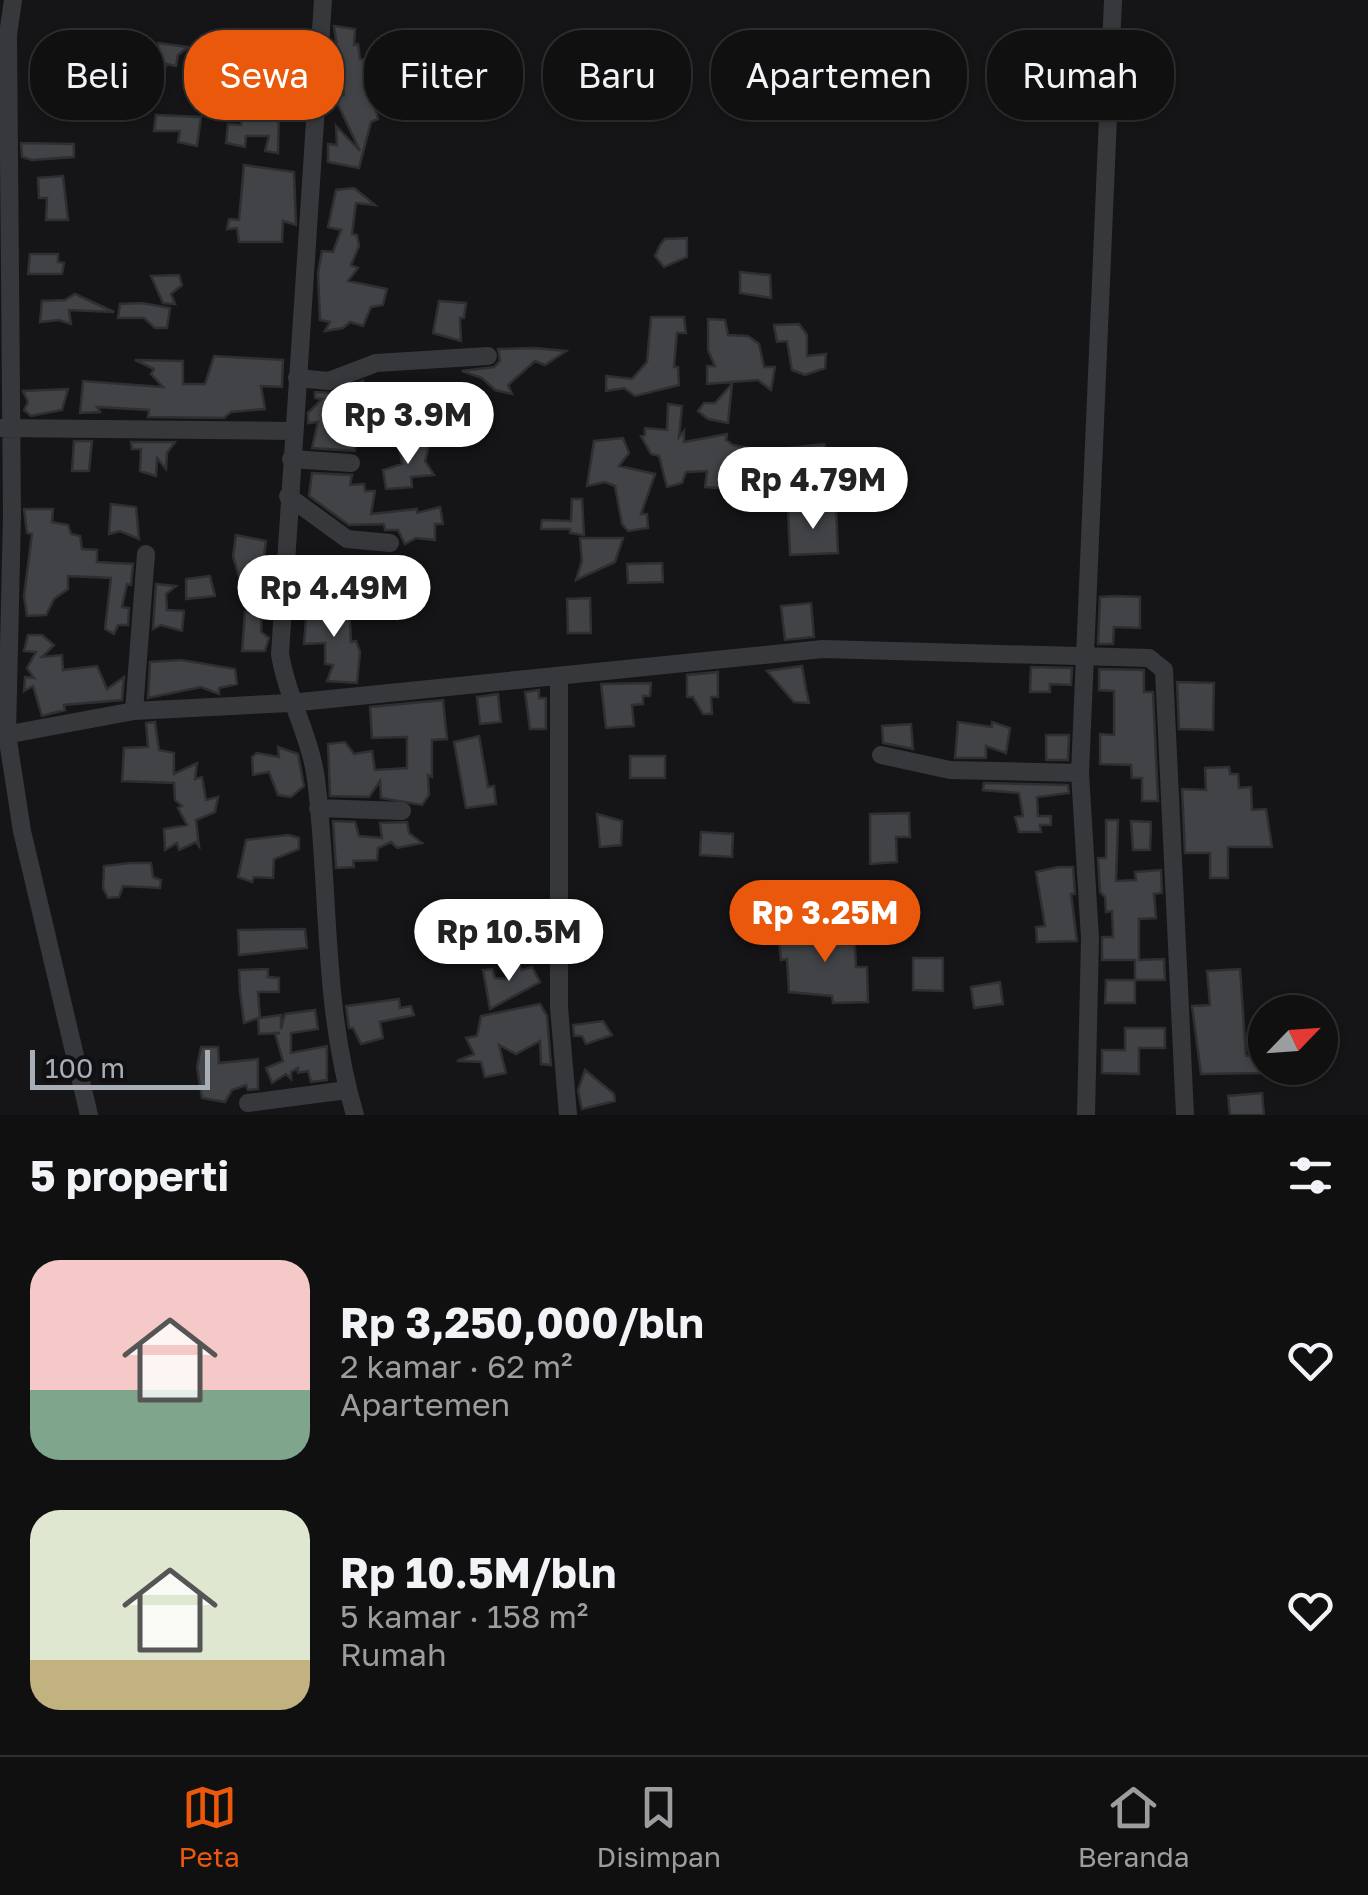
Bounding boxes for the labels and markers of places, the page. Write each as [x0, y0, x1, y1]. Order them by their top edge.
pin: Rp 3.9M [316, 382, 500, 467]
pin: Rp 4.79M [710, 447, 916, 532]
pin: Rp 4.49M [231, 555, 437, 640]
pin: Rp 3.25M [722, 880, 928, 965]
pin: Rp 10.5M [406, 899, 612, 984]

